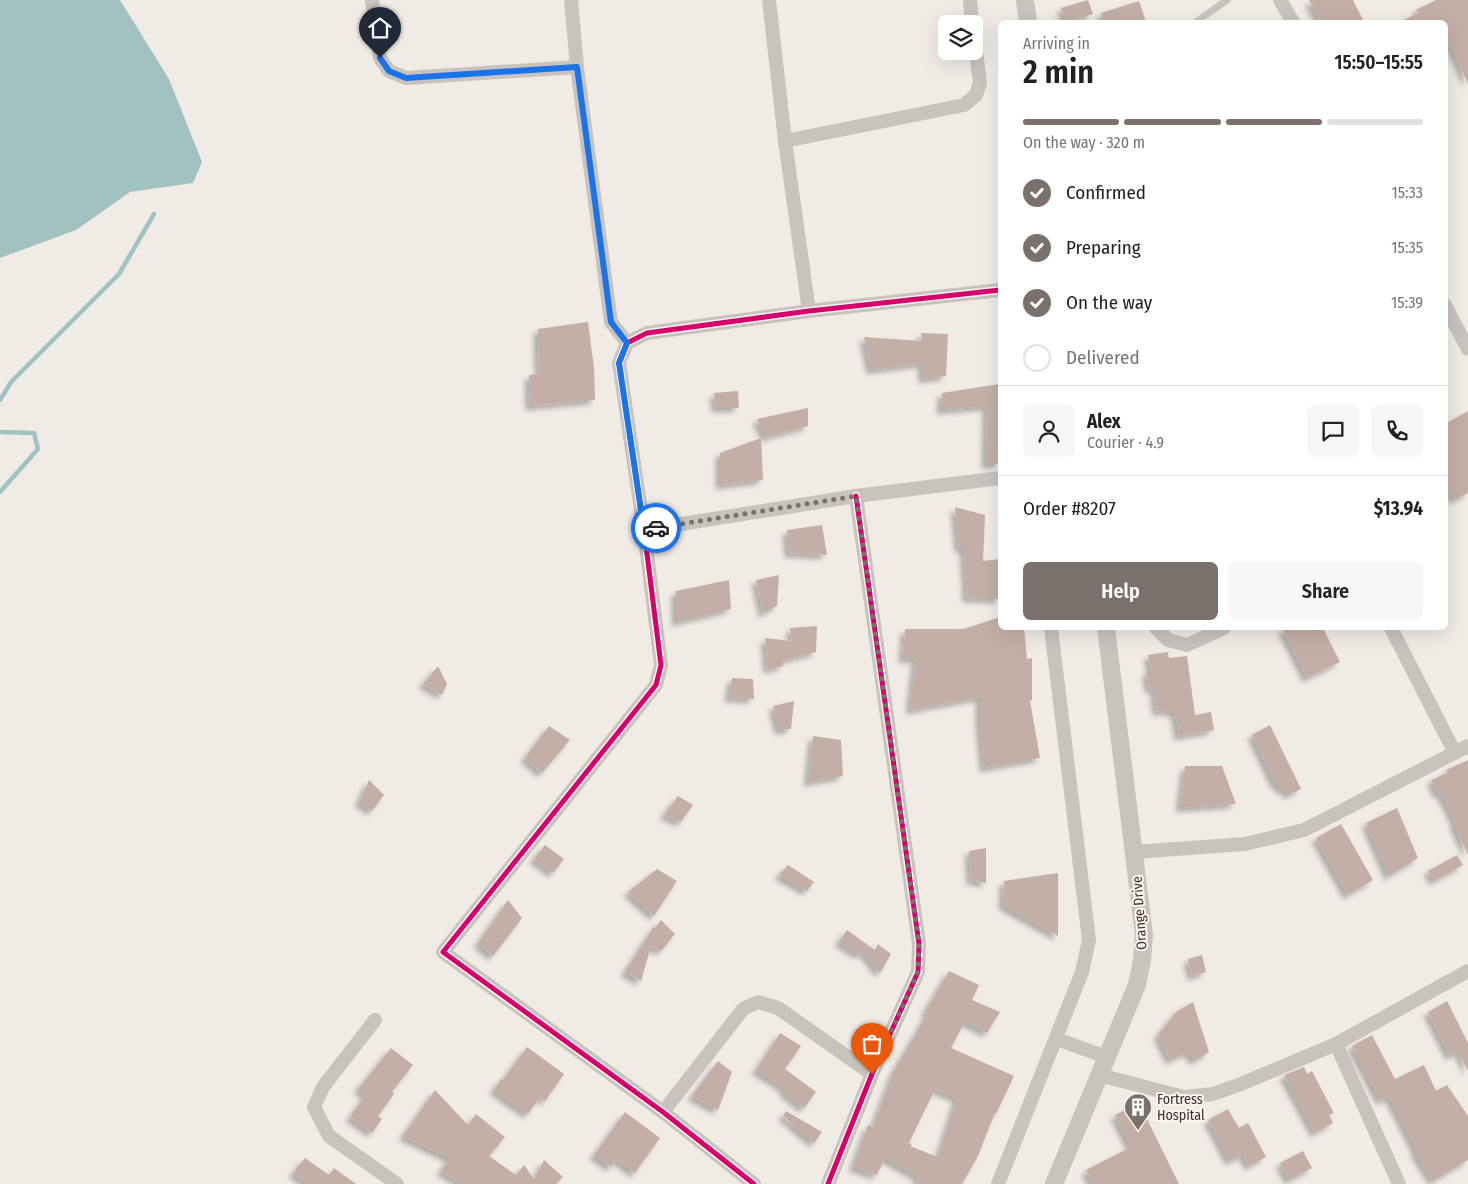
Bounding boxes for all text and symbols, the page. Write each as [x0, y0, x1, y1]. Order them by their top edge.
pin [359, 7, 401, 58]
icon: home [366, 14, 394, 42]
map controls [938, 15, 983, 60]
button: layers [938, 15, 983, 60]
text: Arriving in [1023, 34, 1090, 53]
text: 15:50–15:55 [1335, 51, 1423, 74]
text: 2 min [1023, 53, 1094, 91]
text: On the way · 320 m [1023, 133, 1145, 152]
icon: check [1023, 179, 1051, 207]
text: Confirmed [1066, 181, 1146, 204]
text: 15:33 [1391, 183, 1423, 202]
icon: check [1023, 234, 1051, 262]
text: Preparing [1066, 236, 1141, 259]
text: 15:35 [1391, 238, 1423, 257]
icon: check [1023, 289, 1051, 317]
text: On the way [1066, 291, 1152, 314]
text: 15:39 [1391, 293, 1423, 312]
text: Delivered [1066, 346, 1140, 369]
button: person [1023, 405, 1075, 457]
button: chat [1307, 405, 1359, 457]
button: phone [1371, 405, 1423, 457]
text: Alex [1087, 410, 1121, 433]
text: Courier · 4.9 [1087, 433, 1164, 452]
text: Order #8207 [1023, 497, 1116, 520]
text: $13.94 [1374, 497, 1423, 520]
courier [631, 503, 681, 553]
icon: car [642, 514, 670, 542]
button: Help [1023, 562, 1218, 620]
button: Share [1228, 562, 1423, 620]
street label: Orange Drive [1128, 876, 1151, 950]
pin [851, 1023, 893, 1074]
icon: bag [858, 1030, 886, 1058]
place label: Fortress Hospital [1157, 1091, 1205, 1124]
building icon: Fortress Hospital [1123, 1092, 1153, 1131]

